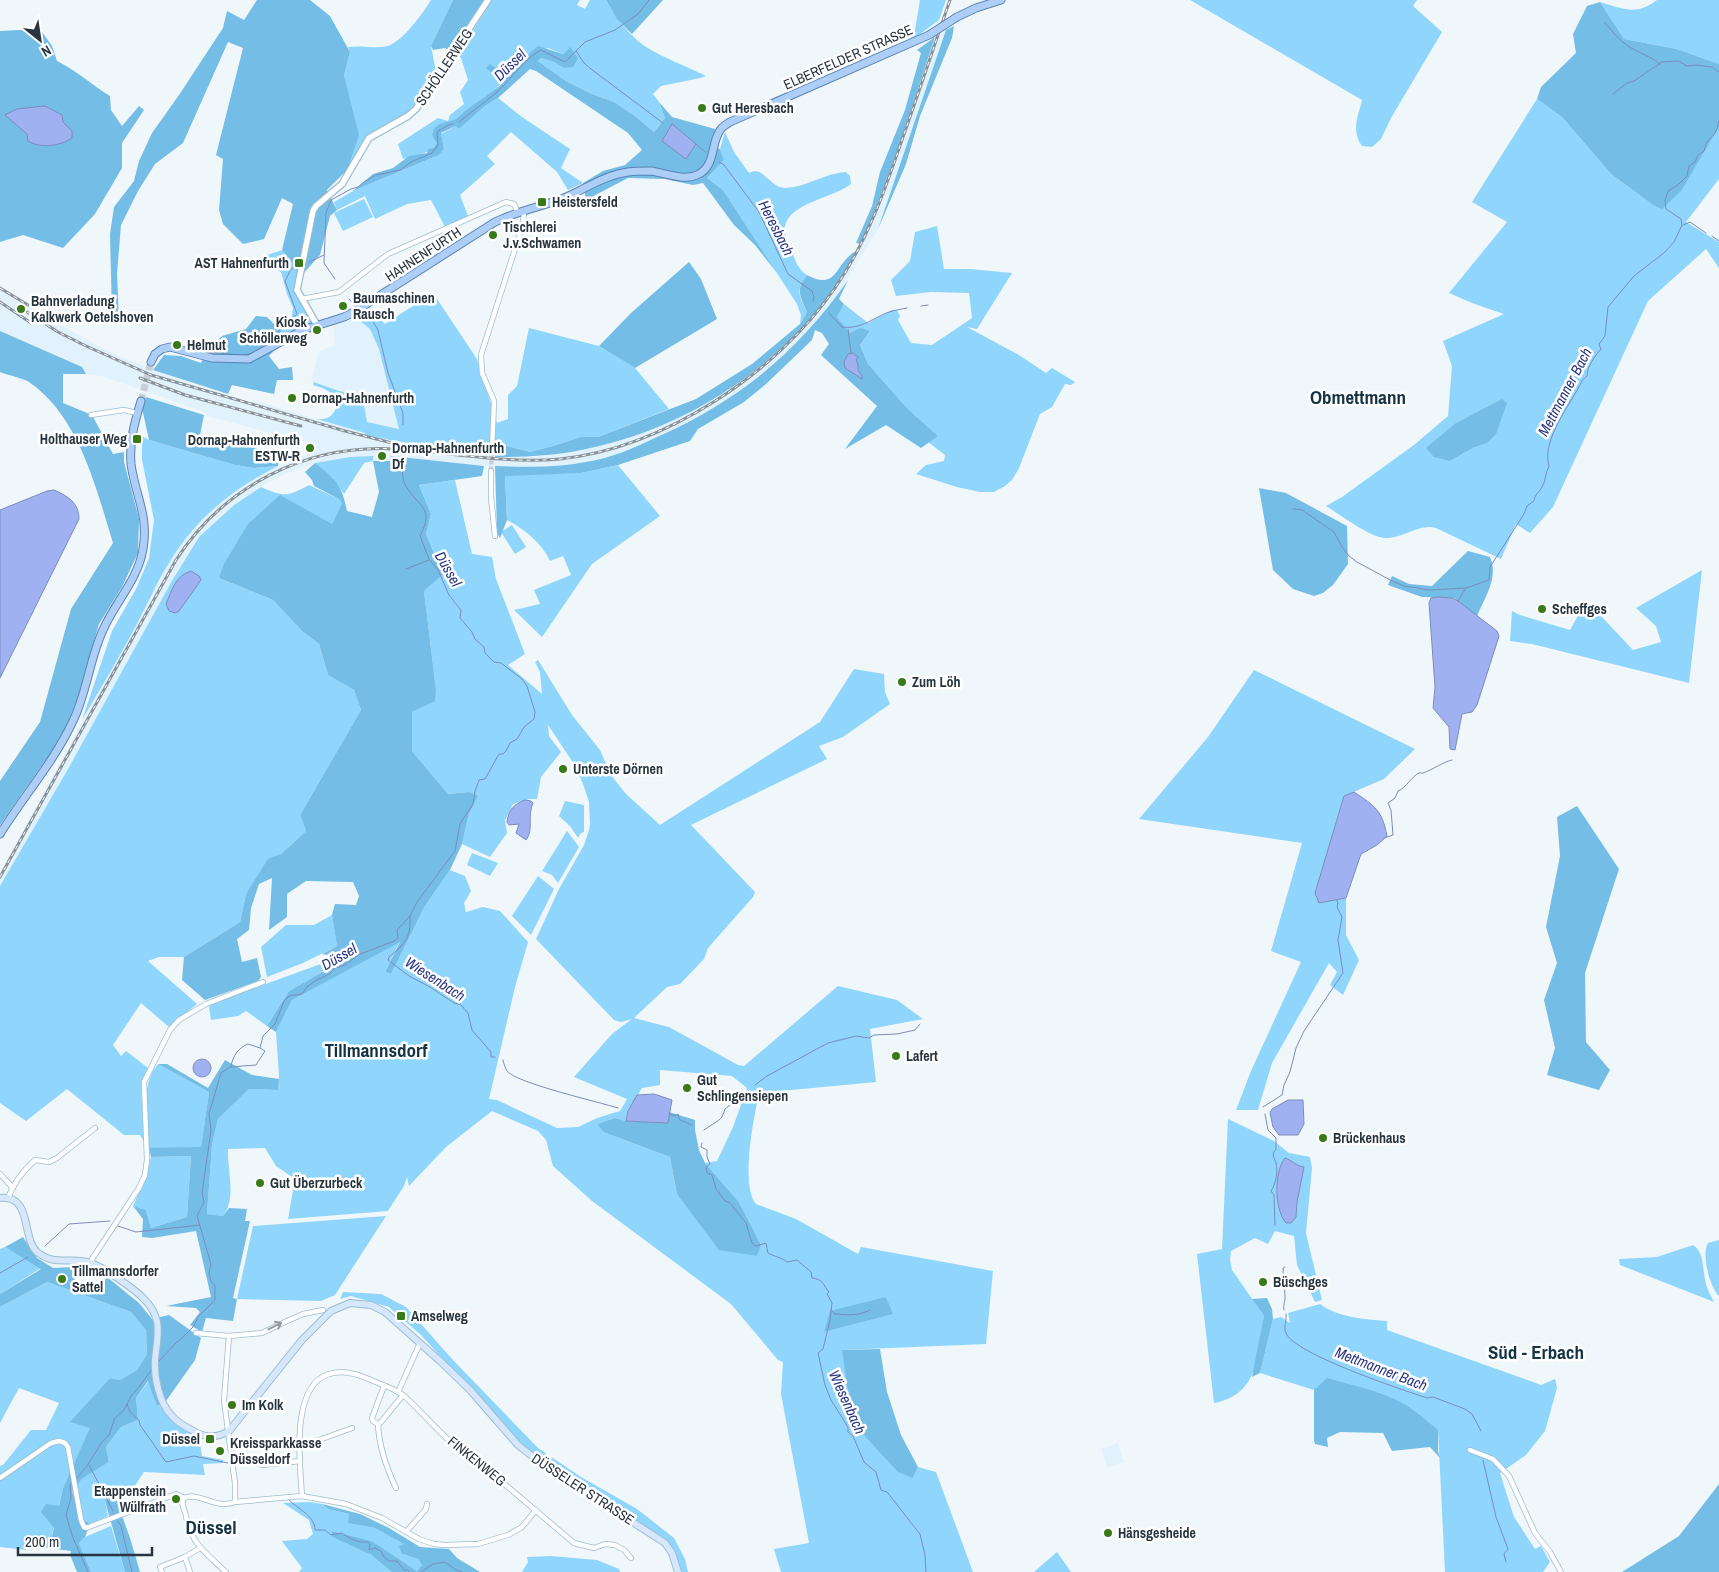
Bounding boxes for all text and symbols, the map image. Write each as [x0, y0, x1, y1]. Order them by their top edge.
north arrow [15, 15, 65, 65]
street label: ELBERFELDER STRASSE [781, 20, 915, 94]
street label: SCHÖLLERWEG [412, 25, 476, 109]
text: N [38, 41, 55, 61]
water label: Düssel [489, 44, 531, 85]
place label: Gut Heresbach [712, 99, 794, 117]
marker: Gut Heresbach [696, 102, 708, 114]
place label: Heistersfeld [552, 193, 618, 211]
marker: Heistersfeld [536, 196, 548, 208]
water label: Heresbach [754, 197, 799, 259]
place label: Tischlerei J.v.Schwamen [503, 218, 581, 252]
street label: HAHNENFURTH [382, 223, 464, 285]
marker: Tischlerei J.v.Schwamen [487, 229, 499, 241]
place label: AST Hahnenfurth [195, 254, 289, 272]
marker: AST Hahnenfurth [293, 257, 305, 269]
place label: Baumaschinen Rausch [353, 289, 435, 323]
place label: Bahnverladung Kalkwerk Oetelshoven [31, 292, 154, 326]
marker: Baumaschinen Rausch [337, 300, 349, 312]
marker: Bahnverladung Kalkwerk Oetelshoven [15, 303, 27, 315]
place label: Kiosk Schöllerweg [239, 313, 308, 347]
marker: Kiosk Schöllerweg [311, 324, 323, 336]
place label: Helmut [187, 336, 226, 354]
marker: Helmut [171, 339, 183, 351]
water label: Mettmanner Bach [1532, 344, 1597, 440]
district label: Obmettmann [1310, 384, 1406, 410]
place label: Dornap-Hahnenfurth [302, 389, 414, 407]
marker: Dornap-Hahnenfurth [286, 392, 298, 404]
place label: Holthauser Weg [40, 430, 127, 448]
place label: Dornap-Hahnenfurth ESTW-R [188, 431, 301, 465]
marker: Holthauser Weg [131, 433, 143, 445]
place label: Dornap-Hahnenfurth Df [392, 439, 504, 473]
marker: Dornap-Hahnenfurth ESTW-R [304, 442, 316, 454]
marker: Dornap-Hahnenfurth Df [376, 450, 388, 462]
water label: Düssel [430, 547, 467, 591]
place label: Scheffges [1552, 600, 1607, 618]
marker: Scheffges [1536, 603, 1548, 615]
place label: Zum Löh [912, 673, 960, 691]
marker: Zum Löh [896, 676, 908, 688]
place label: Unterste Dörnen [573, 760, 663, 778]
marker: Unterste Dörnen [557, 763, 569, 775]
water label: Düssel [317, 938, 361, 975]
water label: Wiesenbach [401, 951, 470, 1006]
district label: Tillmannsdorf [325, 1037, 428, 1063]
place label: Lafert [906, 1047, 938, 1065]
marker: Lafert [890, 1050, 902, 1062]
place label: Gut Schlingensiepen [697, 1071, 788, 1105]
marker: Gut Schlingensiepen [681, 1082, 693, 1094]
place label: Brückenhaus [1333, 1129, 1406, 1147]
marker: Brückenhaus [1317, 1132, 1329, 1144]
place label: Gut Überzurbeck [270, 1174, 363, 1192]
marker: Gut Überzurbeck [254, 1177, 266, 1189]
place label: Tillmannsdorfer Sattel [72, 1262, 159, 1296]
marker: Tillmannsdorfer Sattel [56, 1273, 68, 1285]
place label: Büschges [1273, 1273, 1328, 1291]
marker: Büschges [1257, 1276, 1269, 1288]
place label: Amselweg [411, 1307, 468, 1325]
marker: Amselweg [395, 1310, 407, 1322]
one-way arrow [268, 1321, 283, 1331]
district label: Süd - Erbach [1488, 1339, 1584, 1365]
water label: Mettmanner Bach [1332, 1341, 1430, 1396]
water label: Wiesenbach [824, 1366, 871, 1437]
place label: Im Kolk [242, 1396, 284, 1414]
marker: Im Kolk [226, 1399, 238, 1411]
place label: Düssel [162, 1430, 200, 1448]
street label: FINKENWEG [444, 1432, 510, 1490]
marker: Düssel [204, 1433, 216, 1445]
place label: Kreissparkkasse Düsseldorf [230, 1434, 321, 1468]
marker: Kreissparkkasse Düsseldorf [214, 1445, 226, 1457]
street label: DÜSSELER STRASSE [528, 1449, 638, 1529]
place label: Etappenstein Wülfrath [94, 1482, 166, 1516]
marker: Etappenstein Wülfrath [170, 1493, 182, 1505]
district label: Düssel [185, 1514, 237, 1540]
scale bar [18, 1524, 151, 1556]
place label: Hänsgesheide [1118, 1524, 1196, 1542]
marker: Hänsgesheide [1102, 1527, 1114, 1539]
text: 200 m [25, 1531, 59, 1552]

